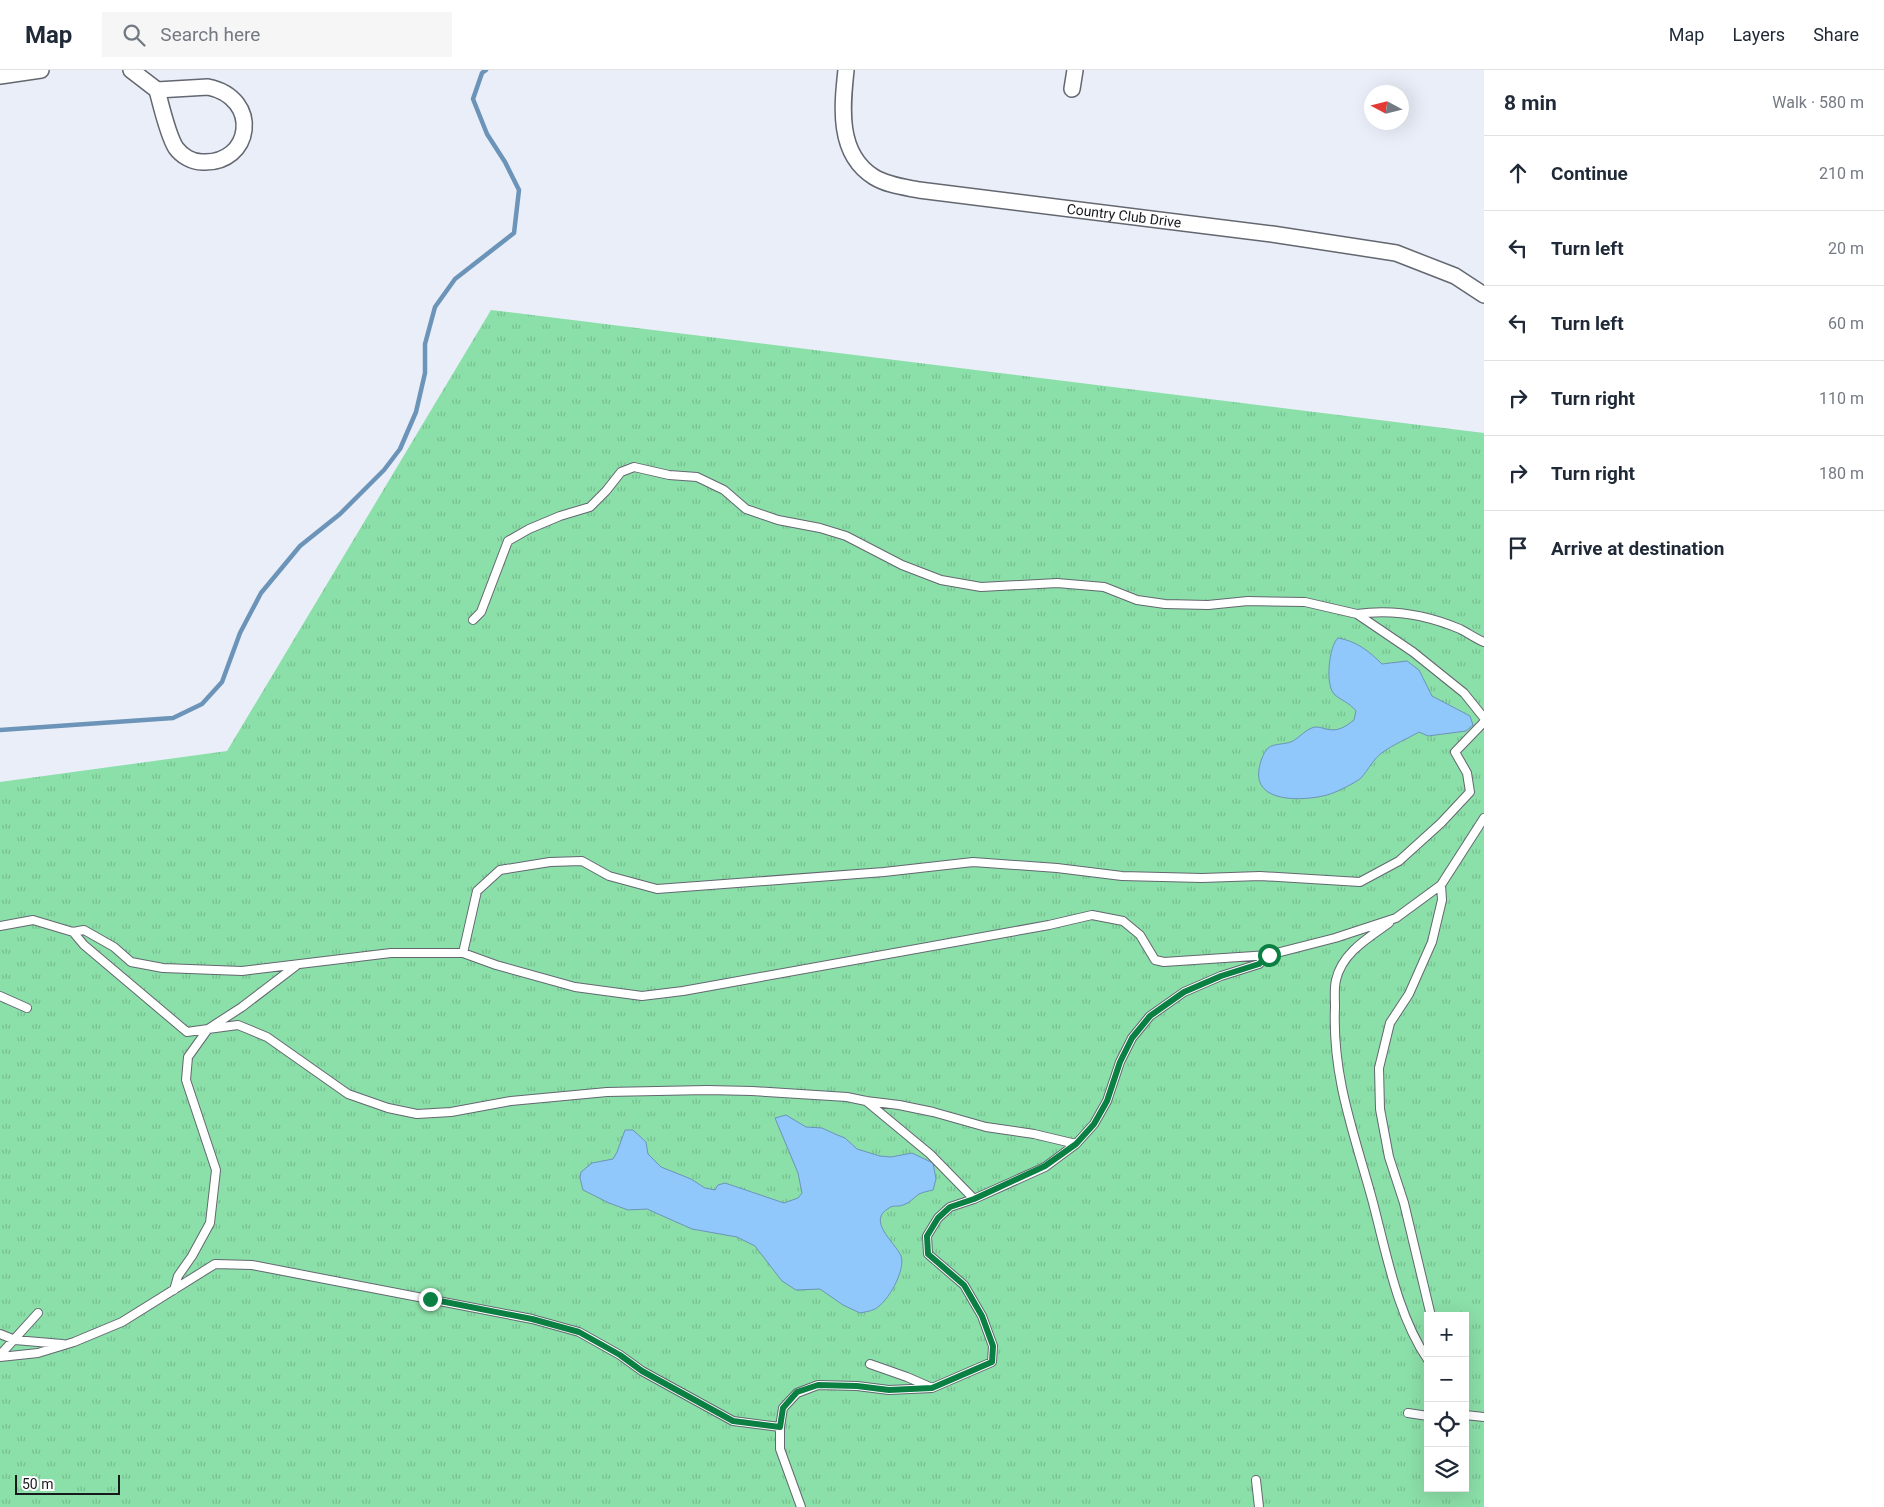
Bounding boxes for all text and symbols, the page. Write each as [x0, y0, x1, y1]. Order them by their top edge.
search box [102, 12, 452, 57]
text: Map [25, 21, 72, 49]
icon: search [120, 21, 148, 49]
text: Search here [160, 23, 260, 46]
text: Map [1669, 24, 1704, 45]
text: Layers [1732, 24, 1785, 45]
text: Share [1813, 24, 1859, 45]
north arrow [1364, 85, 1409, 130]
text: 8 min [1504, 91, 1557, 115]
text: Walk · 580 m [1772, 93, 1864, 112]
icon: ahead [1504, 159, 1532, 187]
text: Continue [1551, 162, 1628, 185]
text: 210 m [1819, 164, 1864, 183]
street label: Country Club Drive [1066, 200, 1182, 231]
icon: left [1504, 234, 1532, 262]
text: Turn left [1551, 237, 1624, 260]
text: 20 m [1828, 239, 1864, 258]
icon: left [1504, 309, 1532, 337]
text: Turn left [1551, 312, 1624, 335]
text: 60 m [1828, 314, 1864, 333]
icon: right [1504, 384, 1532, 412]
text: Turn right [1551, 387, 1635, 410]
text: 110 m [1819, 389, 1864, 408]
icon: right [1504, 459, 1532, 487]
text: Turn right [1551, 462, 1635, 485]
text: 180 m [1819, 464, 1864, 483]
icon: arrive [1504, 534, 1532, 562]
text: Arrive at destination [1551, 537, 1724, 560]
route start [1258, 944, 1281, 967]
route end [419, 1288, 442, 1311]
map controls [1424, 1312, 1469, 1492]
button: + [1424, 1312, 1469, 1357]
button: − [1424, 1357, 1469, 1402]
button: locate [1424, 1402, 1469, 1447]
button: layers [1424, 1447, 1469, 1492]
scale bar [15, 1472, 120, 1495]
text: 50 m [22, 1476, 54, 1492]

